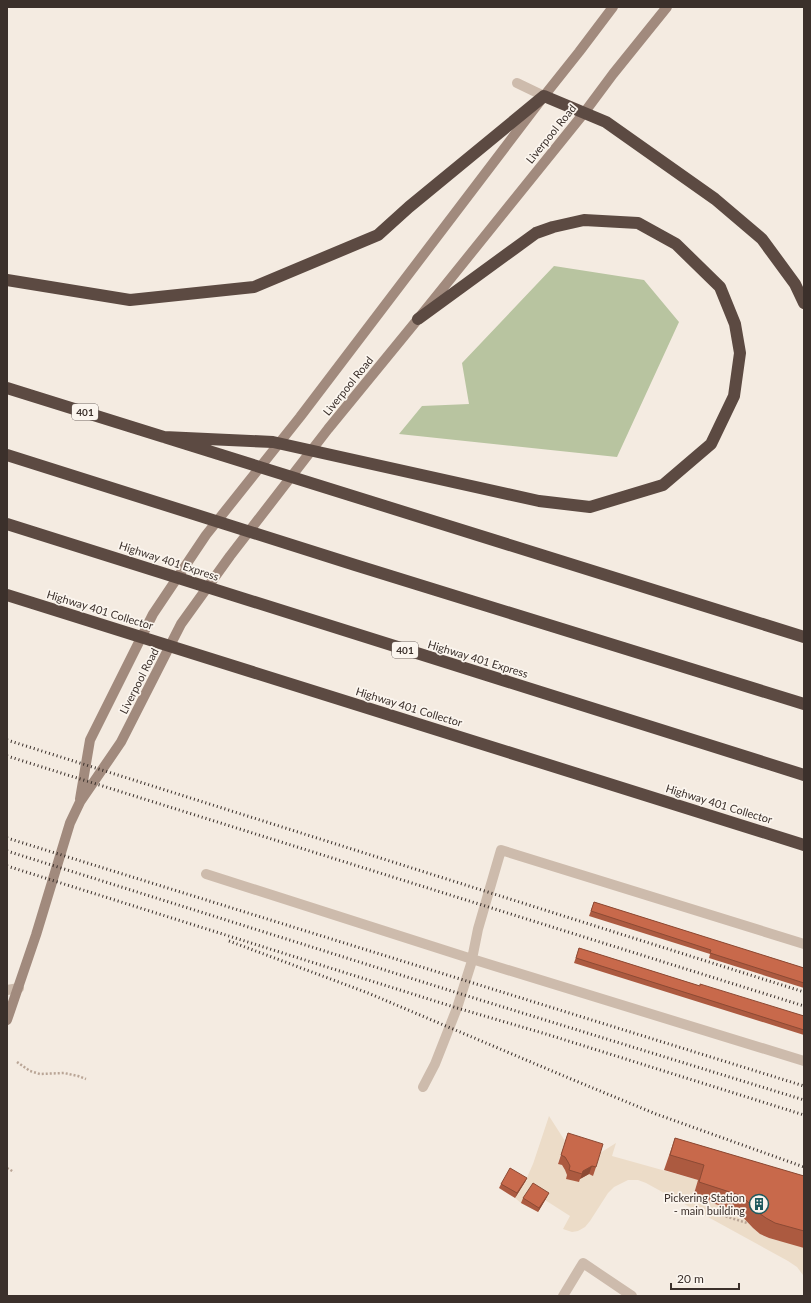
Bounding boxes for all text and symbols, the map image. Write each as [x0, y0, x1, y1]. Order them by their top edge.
street label: Liverpool Road [523, 102, 578, 166]
street label: Liverpool Road [320, 354, 375, 418]
road number: 401 [72, 404, 98, 420]
street label: Highway 401 Express [118, 538, 221, 583]
street label: Highway 401 Collector [45, 587, 155, 632]
street label: Highway 401 Express [427, 637, 530, 680]
road number: 401 [392, 642, 418, 658]
street label: Liverpool Road [116, 646, 161, 716]
street label: Highway 401 Collector [354, 684, 464, 729]
street label: Highway 401 Collector [664, 781, 774, 826]
place label: Pickering Station - main building [664, 1191, 745, 1217]
building icon: Pickering Station - main building [748, 1193, 770, 1215]
scale bar [671, 1265, 739, 1291]
text: 20 m [677, 1271, 704, 1286]

